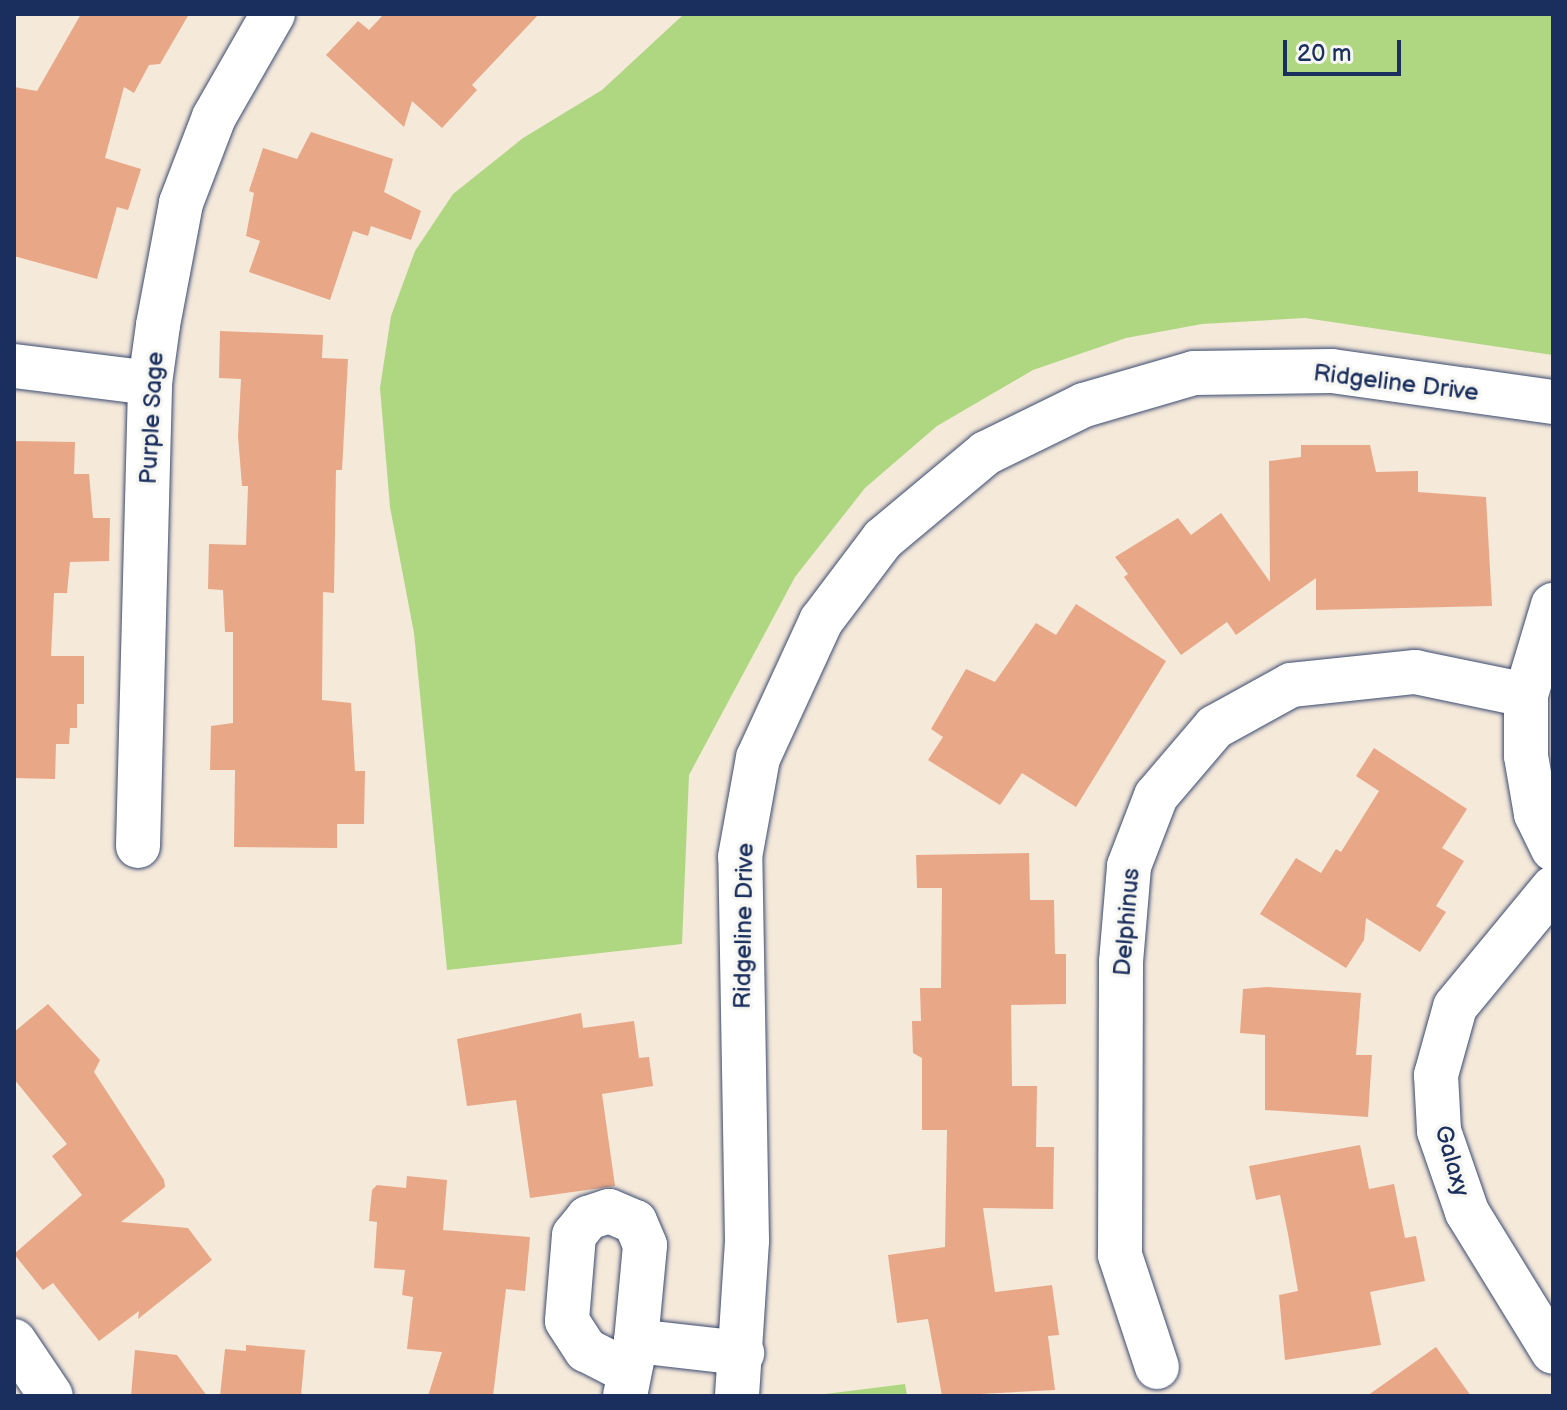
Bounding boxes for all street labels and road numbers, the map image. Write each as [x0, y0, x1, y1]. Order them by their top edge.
street label: Purple Sage [134, 351, 170, 485]
street label: Ridgeline Drive [1312, 359, 1480, 407]
street label: Ridgeline Drive [728, 843, 760, 1009]
street label: Delphinus [1108, 867, 1146, 977]
street label: Galaxy [1428, 1122, 1476, 1200]

